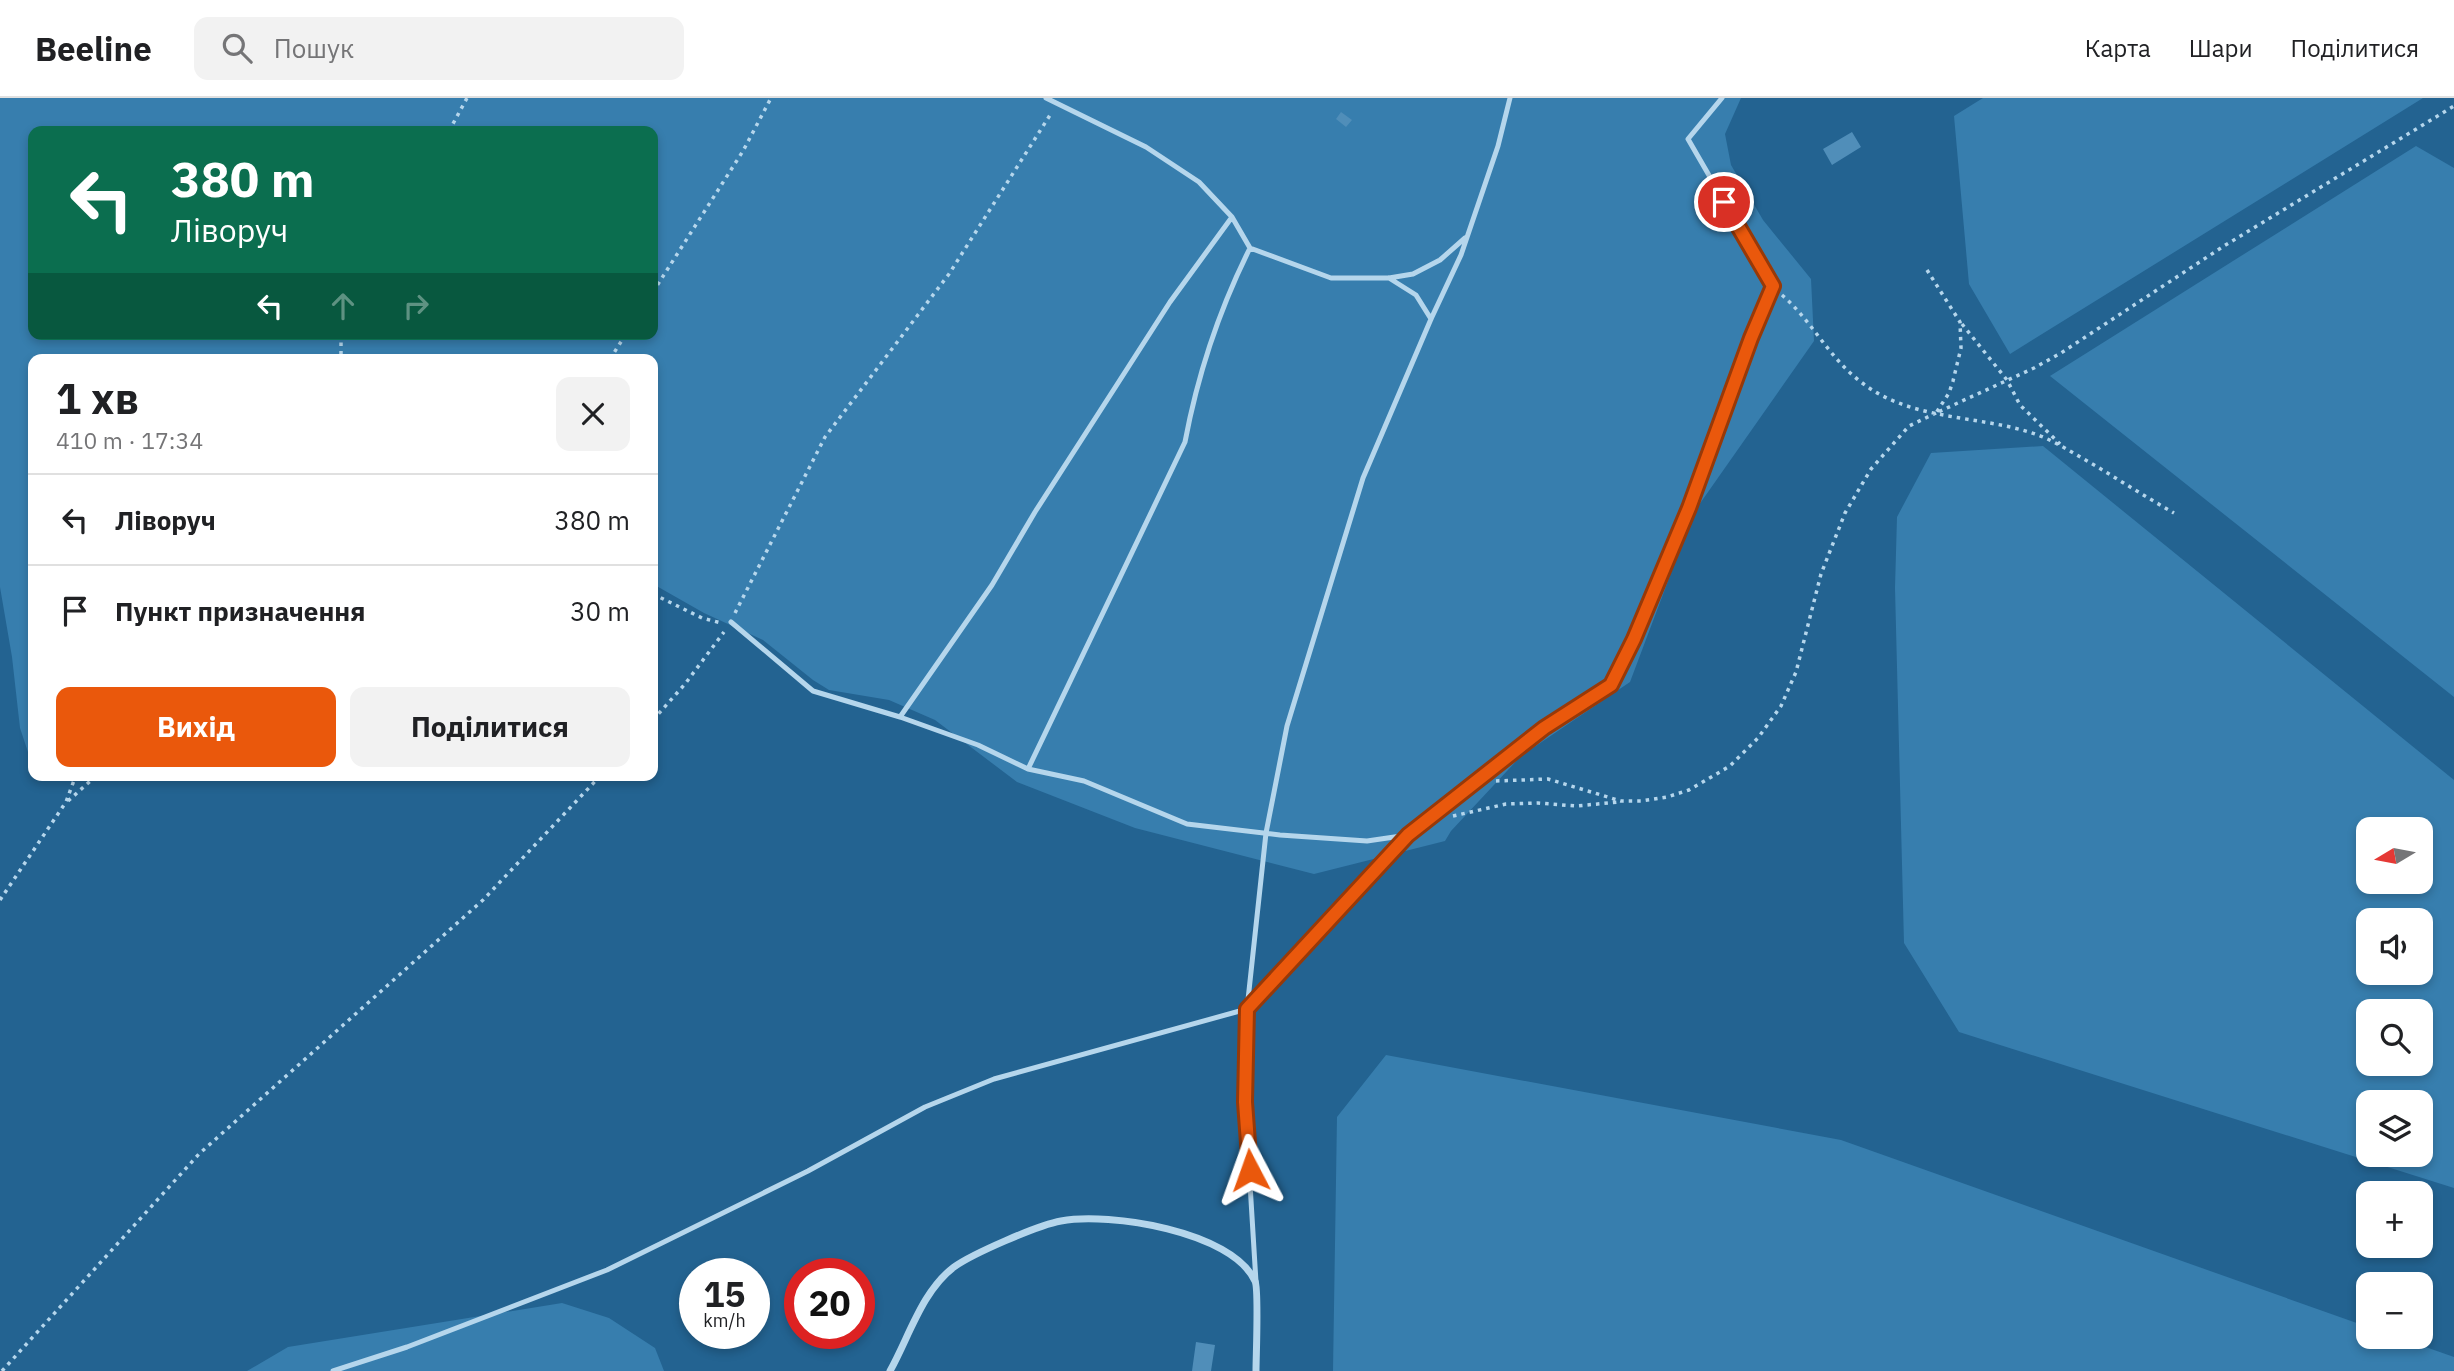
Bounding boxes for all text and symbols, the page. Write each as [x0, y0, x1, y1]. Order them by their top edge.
search box [194, 17, 684, 80]
text: Beeline [35, 27, 152, 70]
icon: search [218, 29, 256, 67]
text: Пошук [274, 31, 354, 65]
text: Карта [2085, 32, 2151, 64]
text: Шари [2189, 32, 2253, 64]
text: Поділитися [2291, 32, 2419, 64]
text: 380 m [171, 147, 315, 210]
icon: left [56, 154, 147, 245]
pin [1694, 172, 1754, 232]
icon: arrive [1705, 183, 1743, 221]
text: Ліворуч [171, 209, 288, 251]
icon: left [251, 287, 289, 325]
icon: ahead [324, 287, 362, 325]
icon: right [397, 287, 435, 325]
text: 1 хв [56, 371, 139, 426]
button: close [556, 377, 630, 451]
text: 410 m · 17:34 [56, 425, 203, 455]
icon: left [56, 501, 94, 539]
text: Ліворуч [115, 503, 216, 537]
text: 380 m [554, 503, 630, 537]
icon: arrive [56, 592, 94, 630]
text: Пункт призначення [115, 594, 365, 628]
text: 30 m [570, 594, 630, 628]
button: Вихід [56, 687, 336, 767]
button: Поділитися [350, 687, 630, 767]
north arrow [2356, 817, 2432, 894]
map controls [2356, 817, 2433, 1349]
button: sound [2356, 908, 2433, 985]
button: search [2356, 999, 2433, 1076]
button: layers [2356, 1090, 2433, 1167]
position arrow [1213, 1133, 1287, 1207]
button: + [2356, 1181, 2433, 1258]
speed limit sign: 20 [784, 1258, 875, 1349]
text: 15 [703, 1271, 746, 1317]
button: − [2356, 1272, 2433, 1349]
text: km/h [703, 1309, 746, 1332]

